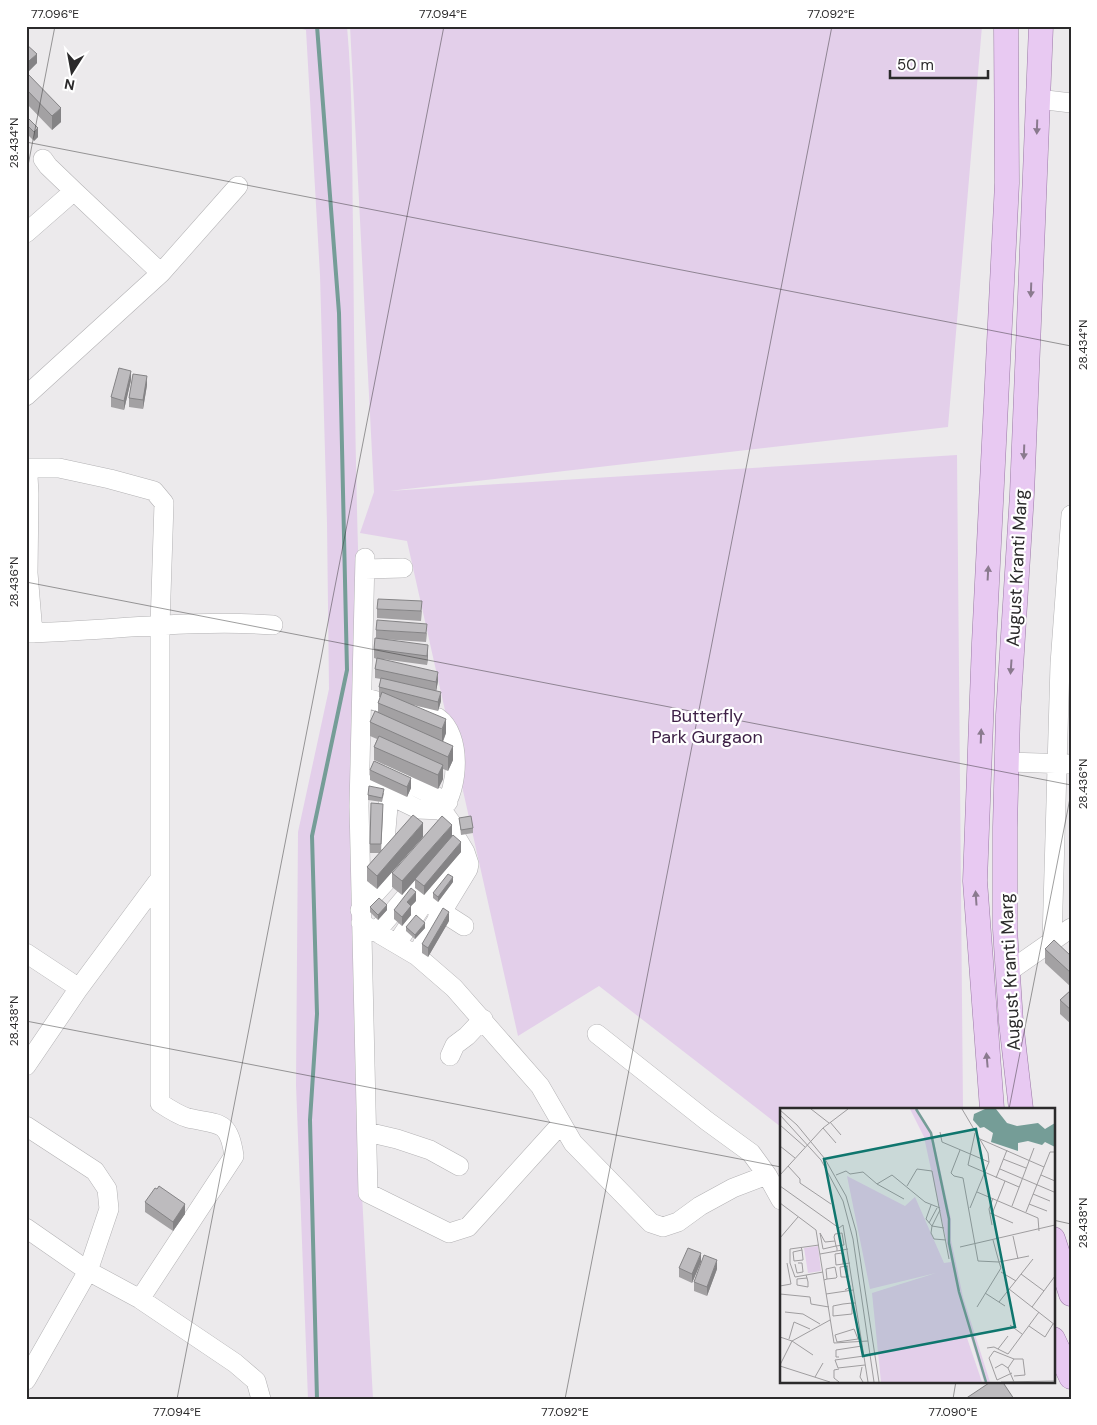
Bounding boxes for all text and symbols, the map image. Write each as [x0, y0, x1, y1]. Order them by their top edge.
text: 77.096°E [31, 6, 79, 22]
text: 77.094°E [419, 6, 467, 22]
text: 77.092°E [807, 6, 855, 22]
north arrow [48, 48, 98, 98]
scale bar [890, 48, 987, 80]
text: 50 m [897, 55, 934, 75]
text: N [63, 75, 76, 95]
text: 28.434°N [6, 118, 22, 168]
one-way arrow [1033, 120, 1041, 136]
one-way arrow [1026, 282, 1034, 298]
text: 28.434°N [1075, 320, 1091, 370]
one-way arrow [1020, 444, 1028, 460]
street label: August Kranti Marg [1001, 489, 1033, 647]
text: 28.436°N [6, 557, 22, 607]
one-way arrow [984, 565, 992, 581]
one-way arrow [1007, 659, 1015, 675]
park label: Butterfly Park Gurgaon [651, 704, 763, 749]
one-way arrow [977, 727, 985, 743]
text: 28.436°N [1075, 759, 1091, 809]
one-way arrow [972, 890, 980, 906]
street label: August Kranti Marg [994, 893, 1026, 1051]
text: 28.438°N [6, 996, 22, 1046]
one-way arrow [983, 1052, 991, 1068]
inset map [780, 1108, 1054, 1382]
text: 28.438°N [1075, 1198, 1091, 1248]
text: 77.094°E [153, 1404, 201, 1420]
text: 77.092°E [541, 1404, 589, 1420]
text: 77.090°E [929, 1404, 978, 1420]

